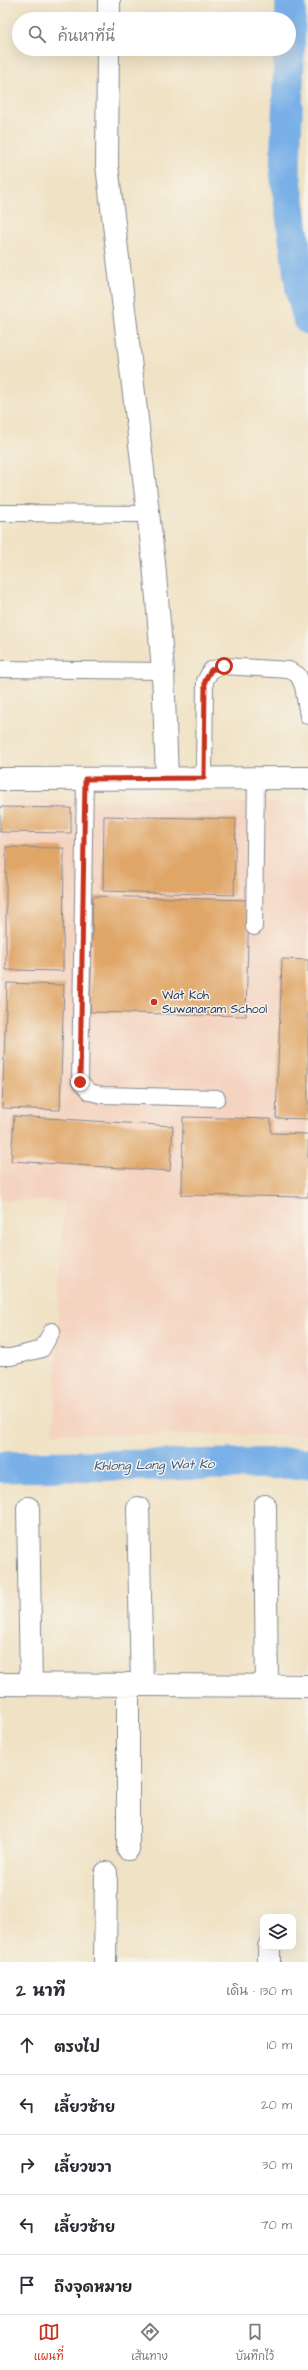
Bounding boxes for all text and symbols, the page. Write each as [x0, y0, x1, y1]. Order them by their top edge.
search box [12, 12, 296, 56]
icon: search [26, 23, 48, 45]
text: ค้นหาที่นี่ [58, 26, 115, 47]
route start [215, 657, 233, 675]
place label: Wat Koh Suwanaram School [162, 987, 267, 1018]
marker: Wat Koh Suwanaram School [149, 997, 159, 1007]
route end [71, 1073, 89, 1091]
water label: Khlong Lang Wat Ko [94, 1455, 216, 1476]
map controls [260, 1914, 296, 1950]
button: layers [260, 1914, 296, 1950]
text: 2 นาที [16, 1979, 65, 2003]
text: เดิน · 130 m [226, 1982, 292, 2000]
icon: ahead [16, 2034, 38, 2056]
text: 10 m [267, 2036, 292, 2054]
text: ตรงไป [54, 2037, 100, 2058]
icon: left [16, 2094, 38, 2116]
text: 20 m [261, 2096, 292, 2114]
text: เลี้ยวซ้าย [54, 2097, 115, 2118]
icon: right [16, 2154, 38, 2176]
text: 30 m [262, 2156, 292, 2174]
text: เลี้ยวขวา [54, 2157, 112, 2178]
icon: left [16, 2214, 38, 2236]
text: 70 m [260, 2216, 292, 2234]
text: เลี้ยวซ้าย [54, 2217, 115, 2238]
icon: arrive [16, 2274, 38, 2296]
text: ถึงจุดหมาย [54, 2277, 132, 2298]
tab: แผนที่ [34, 2321, 64, 2364]
tab: เส้นทาง [131, 2321, 168, 2364]
tab: บันทึกไว้ [235, 2321, 274, 2364]

